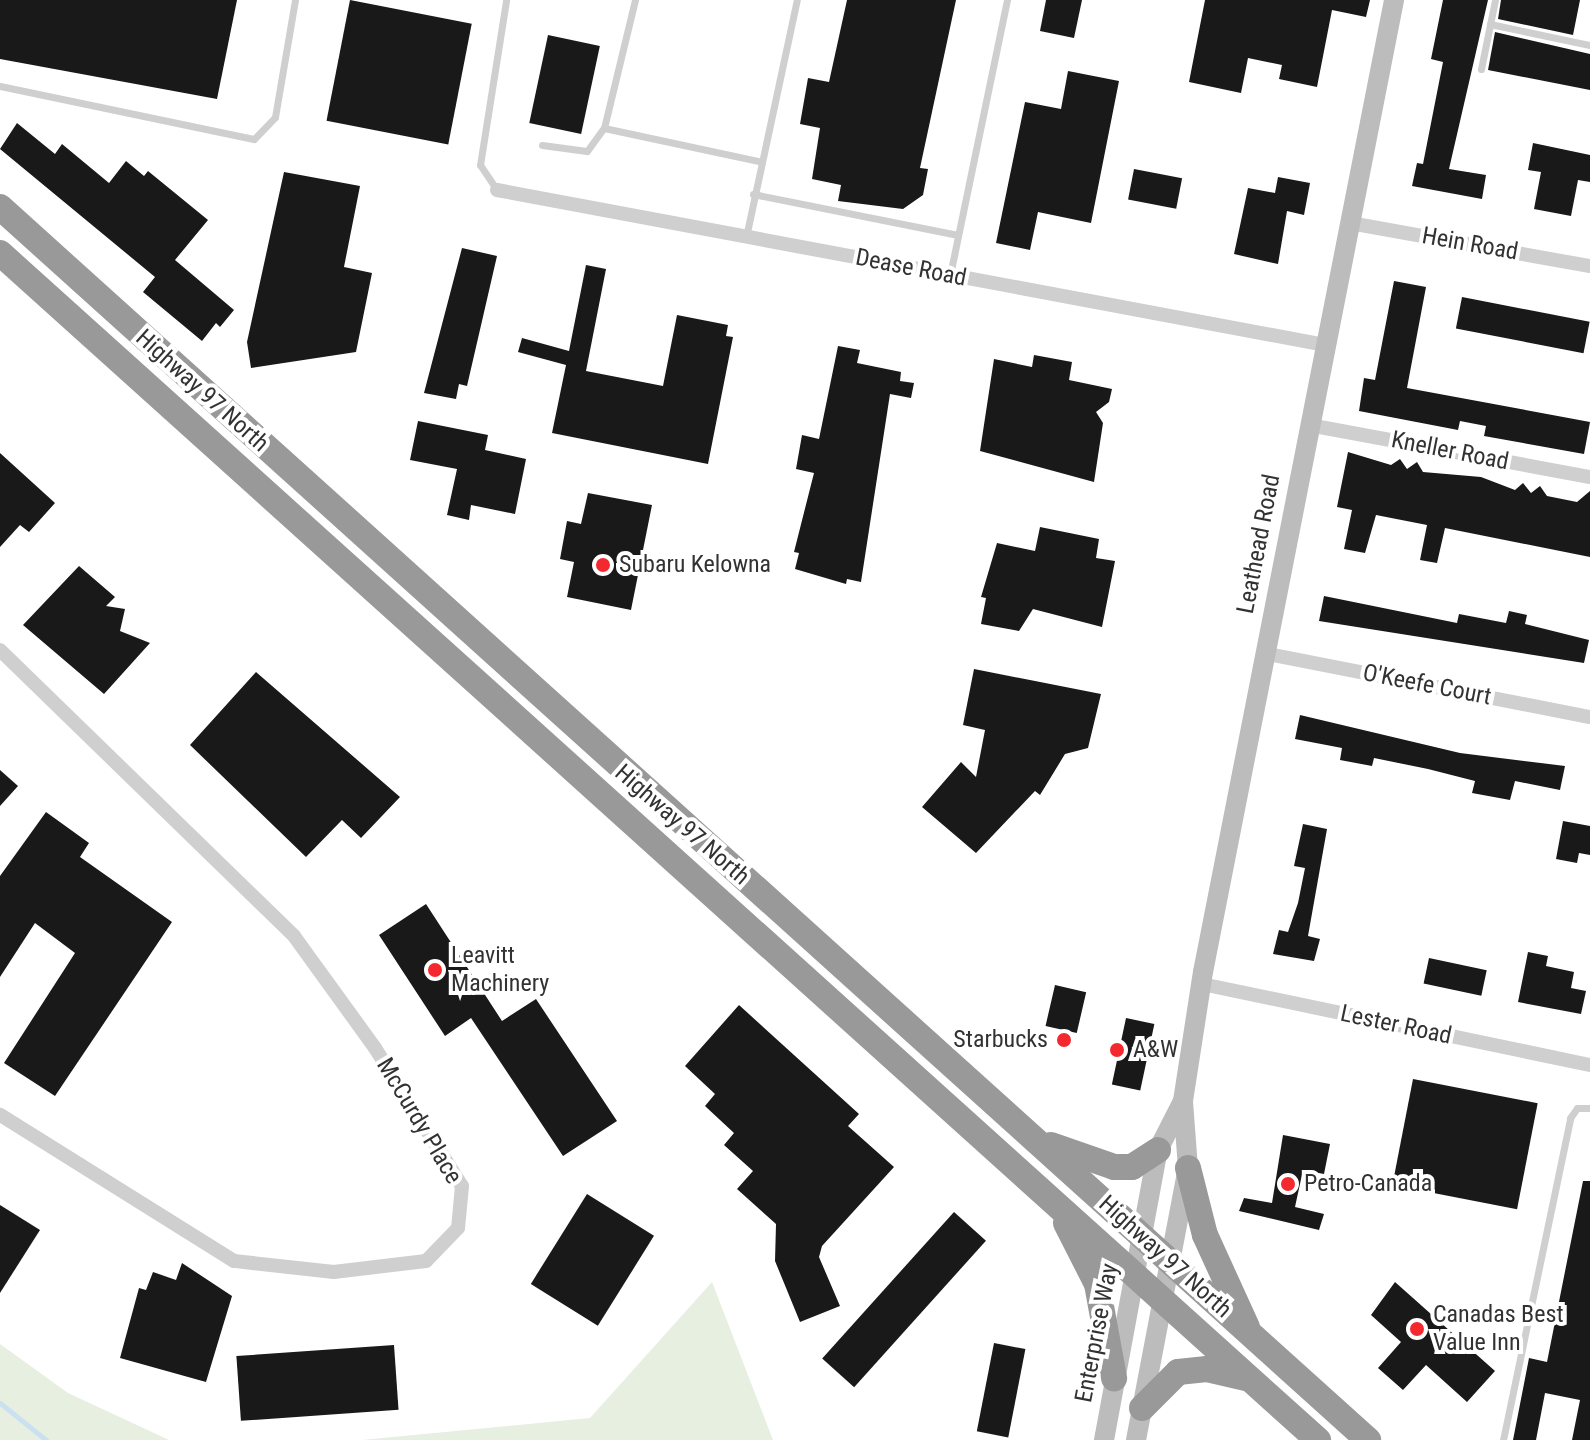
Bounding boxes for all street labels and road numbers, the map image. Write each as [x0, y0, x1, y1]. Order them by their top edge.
street label: Hein Road [1420, 221, 1520, 267]
street label: Dease Road [853, 243, 969, 293]
street label: Highway 97 North [130, 324, 274, 458]
street label: Kneller Road [1389, 426, 1511, 476]
street label: Leathead Road [1231, 472, 1287, 616]
street label: O'Keefe Court [1360, 658, 1494, 712]
street label: Highway 97 North [609, 759, 755, 891]
street label: Lester Road [1338, 999, 1454, 1051]
street label: McCurdy Place [370, 1053, 468, 1189]
street label: Highway 97 North [1093, 1190, 1237, 1324]
street label: Enterprise Way [1069, 1261, 1125, 1405]

